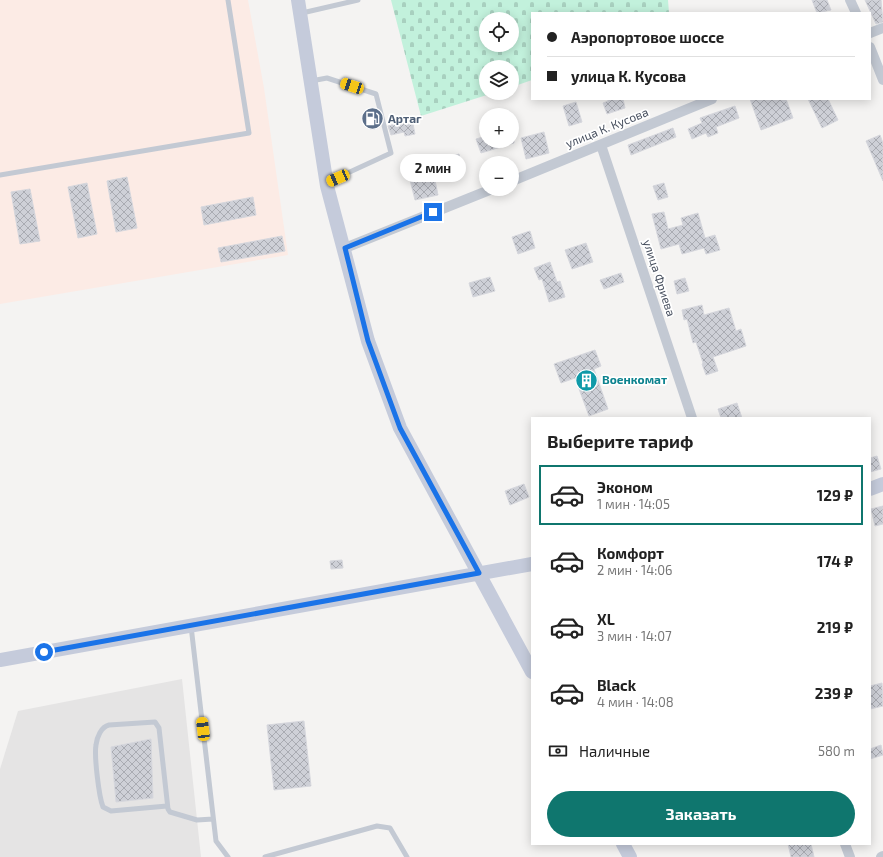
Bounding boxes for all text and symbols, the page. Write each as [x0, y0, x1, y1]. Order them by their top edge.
map controls [479, 12, 519, 196]
button: locate [479, 12, 519, 52]
text: Аэропортовое шоссе [571, 28, 724, 46]
button: layers [479, 60, 519, 100]
text: улица К. Кусова [571, 67, 686, 85]
car [339, 77, 365, 95]
street label: улица К. Кусова [563, 104, 650, 151]
fuel station icon: Артаг [360, 106, 386, 132]
button: + [479, 108, 519, 148]
place label: Артаг [388, 111, 422, 125]
callout: 2 мин [400, 154, 466, 182]
button: − [479, 156, 519, 196]
text: 2 мин [415, 160, 451, 176]
car [325, 168, 351, 188]
route end [424, 203, 442, 221]
street label: улица Фриева [640, 238, 679, 318]
building icon: Военкомат [574, 367, 600, 393]
place label: Военкомат [602, 372, 667, 386]
text: Выберите тариф [547, 430, 693, 452]
icon: car [549, 477, 585, 513]
text: Эконом [597, 478, 653, 496]
text: 129 ₽ [817, 486, 853, 504]
text: 1 мин · 14:05 [597, 496, 670, 512]
icon: car [549, 543, 585, 579]
text: Комфорт [597, 544, 664, 562]
text: 174 ₽ [817, 552, 853, 570]
text: 2 мин · 14:06 [597, 562, 673, 578]
icon: car [549, 609, 585, 645]
text: XL [597, 610, 615, 628]
text: 219 ₽ [817, 618, 853, 636]
text: 3 мин · 14:07 [597, 628, 672, 644]
route start [35, 643, 53, 661]
icon: car [549, 675, 585, 711]
text: Black [597, 676, 636, 694]
text: 239 ₽ [815, 684, 853, 702]
text: 4 мин · 14:08 [597, 694, 674, 710]
car [196, 716, 210, 742]
icon: cash [547, 740, 569, 762]
text: Наличные [579, 742, 650, 760]
text: 580 m [818, 743, 855, 759]
button: Заказать [547, 791, 855, 837]

